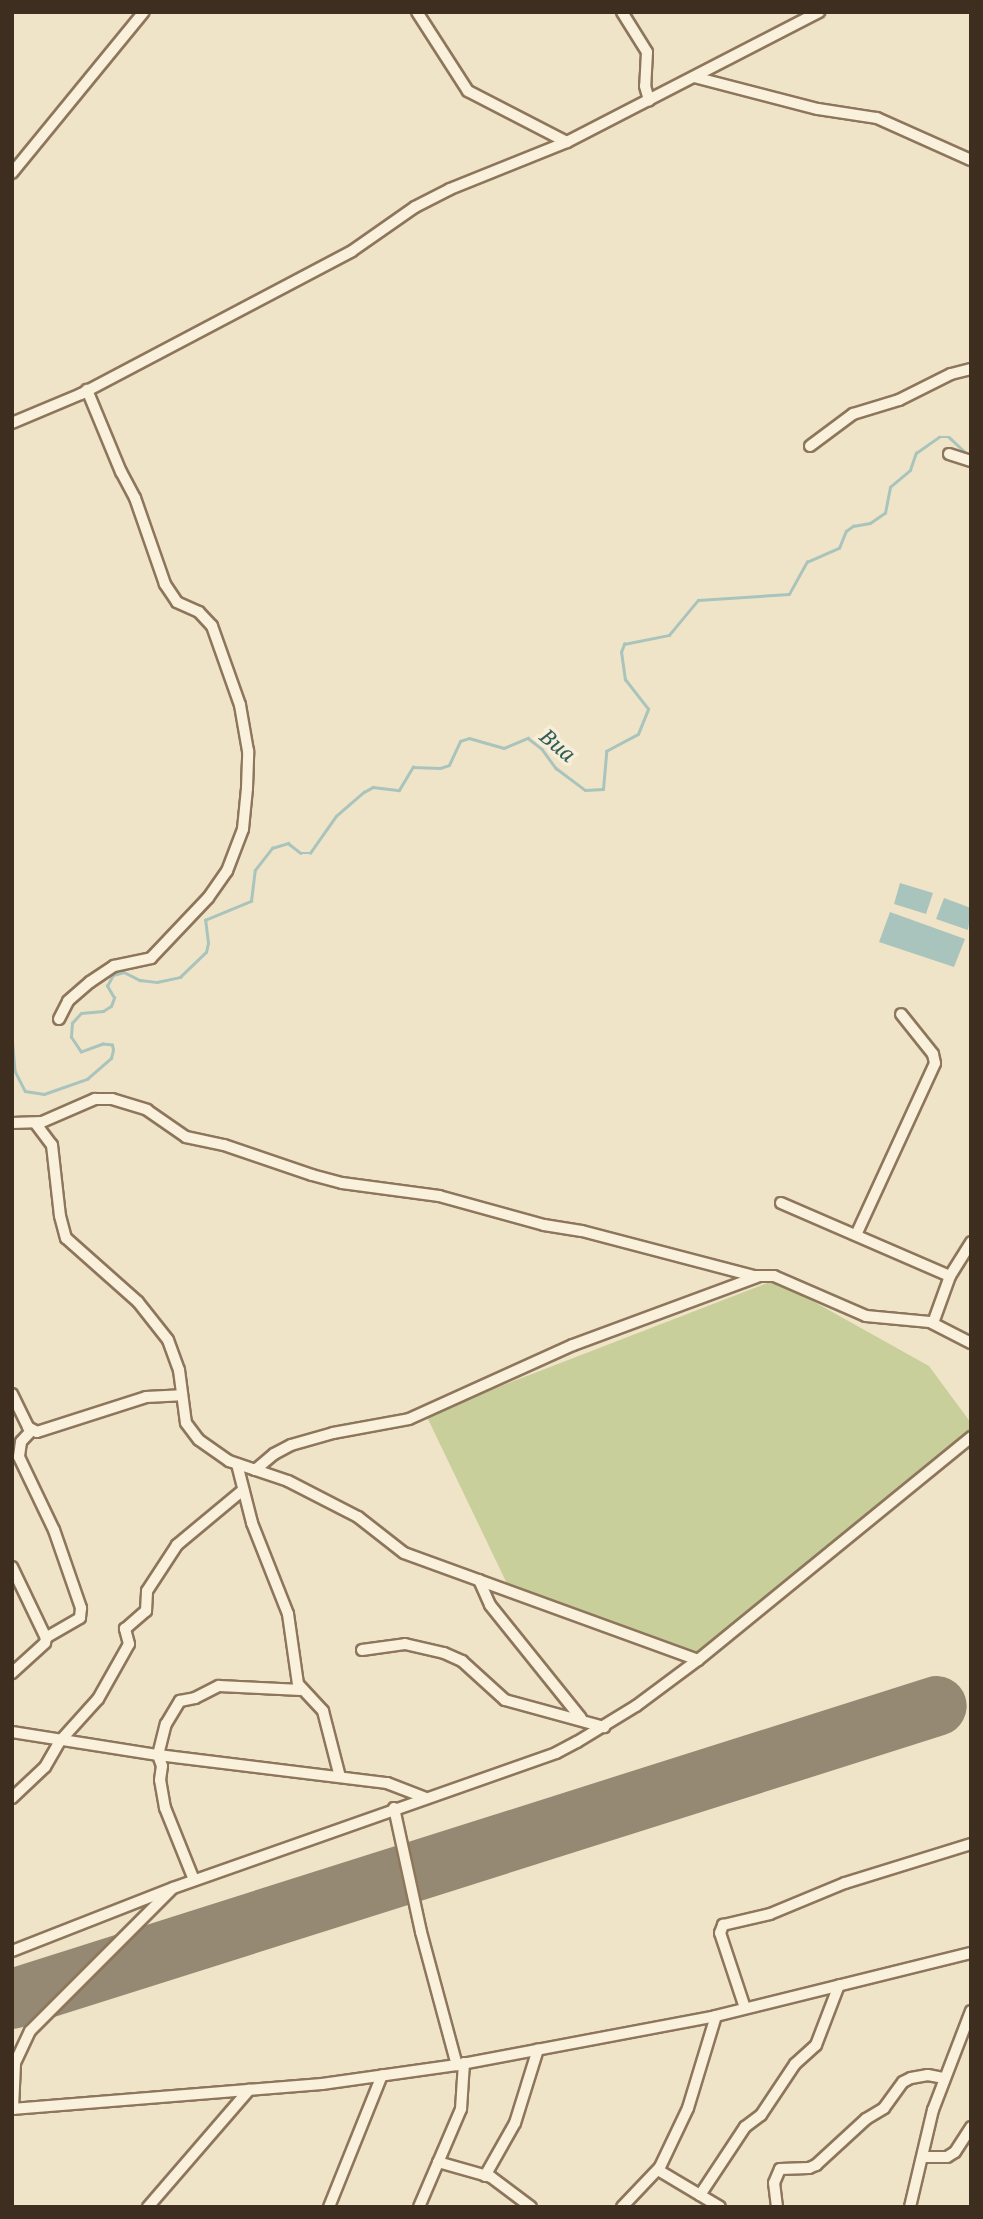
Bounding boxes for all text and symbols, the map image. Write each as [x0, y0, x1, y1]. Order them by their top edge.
water label: Bua [535, 723, 581, 767]

